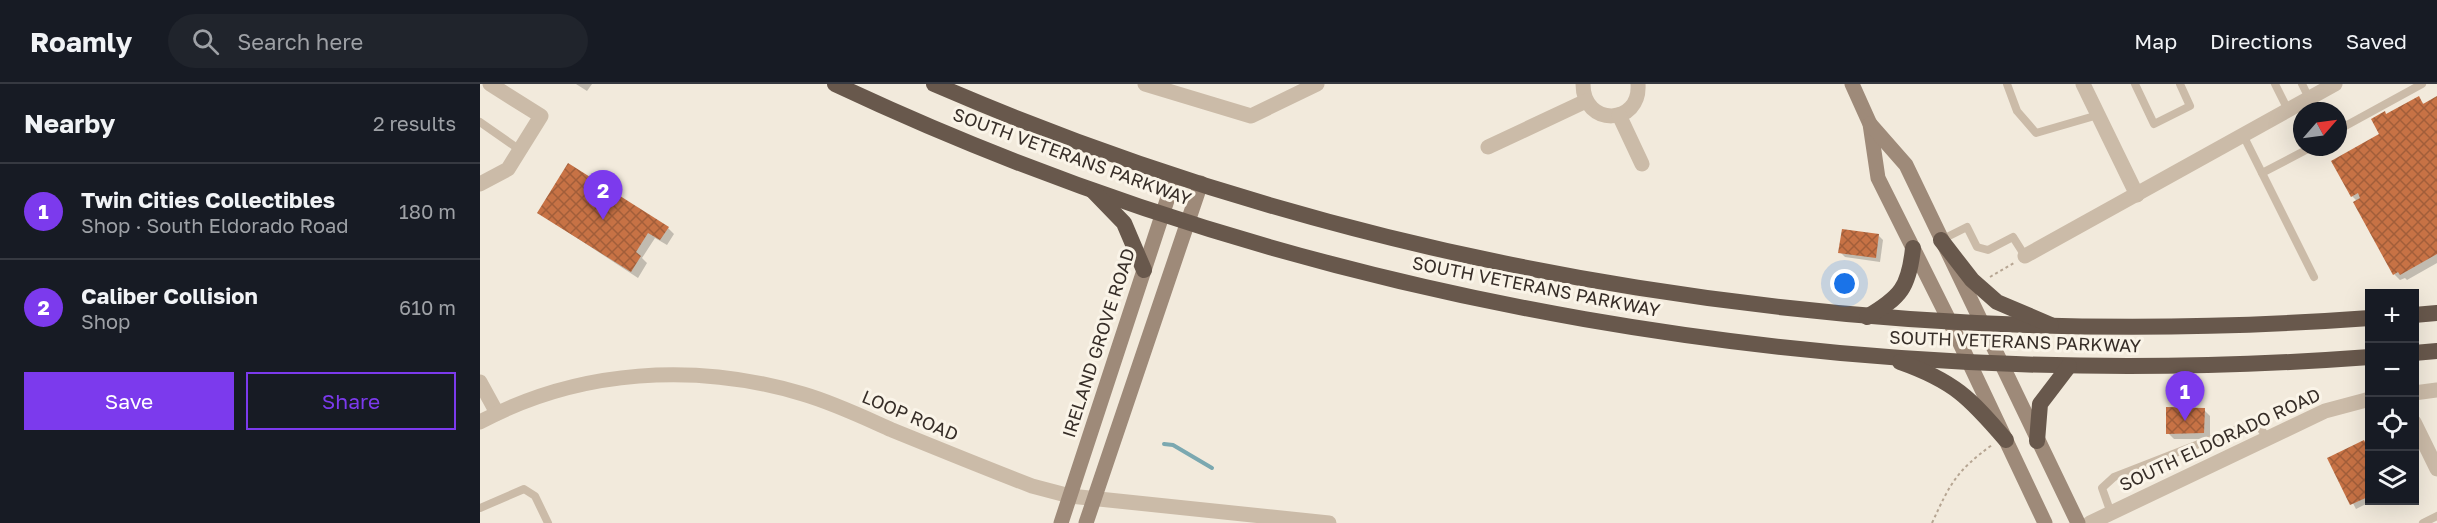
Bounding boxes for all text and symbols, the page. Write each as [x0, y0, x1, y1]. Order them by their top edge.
search box [168, 14, 588, 68]
text: Roamly [30, 25, 132, 58]
icon: search [189, 25, 222, 58]
text: Search here [237, 28, 363, 55]
text: Map [2134, 28, 2177, 54]
text: Directions [2210, 28, 2313, 54]
text: Saved [2346, 28, 2407, 54]
north arrow [2293, 102, 2347, 156]
street label: SOUTH VETERANS PARKWAY [950, 103, 1195, 210]
text: Nearby [24, 108, 115, 139]
text: 2 results [373, 111, 456, 135]
pin: 2 [584, 170, 622, 220]
text: Twin Cities Collectibles [81, 186, 335, 213]
text: 1 [38, 199, 49, 223]
text: 180 m [399, 199, 456, 223]
text: Shop · South Eldorado Road [81, 213, 349, 237]
street label: IRELAND GROVE ROAD [1057, 245, 1139, 440]
street label: SOUTH VETERANS PARKWAY [1410, 251, 1662, 321]
your location [1830, 269, 1859, 298]
text: Caliber Collision [81, 282, 258, 309]
map controls [2365, 289, 2419, 505]
button: + [2365, 289, 2419, 343]
text: 2 [37, 295, 50, 319]
text: 610 m [399, 295, 456, 319]
text: Shop [81, 309, 130, 333]
street label: SOUTH VETERANS PARKWAY [1889, 326, 2142, 356]
button: − [2365, 343, 2419, 397]
button: Save [24, 372, 234, 430]
button: Share [246, 372, 456, 430]
pin: 1 [2166, 372, 2204, 421]
street label: SOUTH ELDORADO ROAD [2116, 383, 2323, 495]
street label: LOOP ROAD [859, 385, 962, 445]
button: locate [2365, 397, 2419, 451]
button: layers [2365, 451, 2419, 505]

